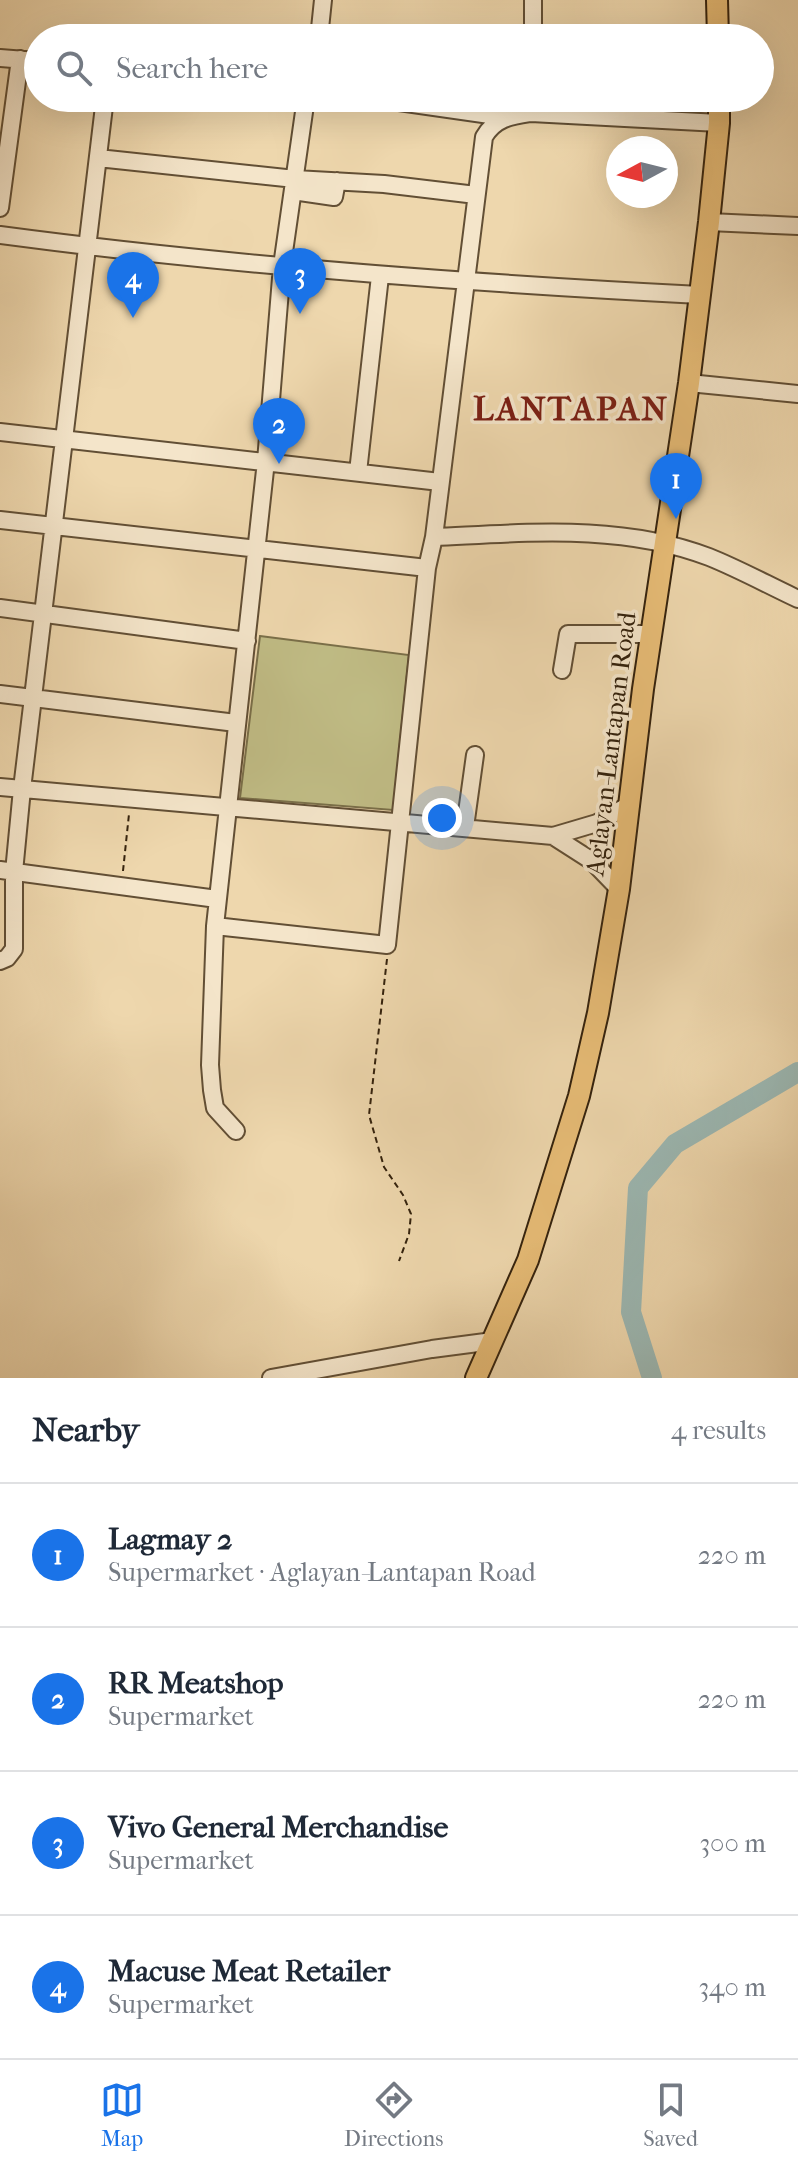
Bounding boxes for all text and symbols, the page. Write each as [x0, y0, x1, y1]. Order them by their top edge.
search box [24, 24, 774, 112]
icon: search [52, 46, 96, 90]
text: Search here [116, 51, 268, 86]
north arrow [606, 136, 678, 208]
pin: 3 [274, 248, 326, 314]
pin: 4 [107, 252, 159, 318]
district label: LANTAPAN [473, 389, 669, 429]
pin: 2 [253, 398, 305, 464]
pin: 1 [650, 453, 702, 519]
street label: Aglayan-Lantapan Road [579, 609, 643, 879]
your location [422, 798, 462, 838]
text: Nearby [32, 1410, 139, 1450]
text: 4 results [671, 1415, 766, 1446]
text: Lagmay 2 [108, 1522, 232, 1557]
text: 1 [53, 1540, 63, 1571]
text: 220 m [698, 1540, 766, 1571]
text: Supermarket · Aglayan-Lantapan Road [108, 1557, 536, 1588]
text: RR Meatshop [108, 1666, 284, 1701]
text: 2 [51, 1684, 65, 1715]
text: 220 m [698, 1684, 766, 1715]
text: Supermarket [108, 1701, 254, 1732]
text: Vivo General Merchandise [108, 1810, 448, 1845]
text: 3 [53, 1828, 63, 1859]
text: 300 m [699, 1828, 766, 1859]
text: Supermarket [108, 1845, 254, 1876]
text: Macuse Meat Retailer [108, 1954, 390, 1989]
text: 4 [50, 1972, 66, 2003]
text: 340 m [698, 1972, 766, 2003]
text: Supermarket [108, 1989, 254, 2020]
tab: Map [100, 2078, 144, 2152]
tab: Directions [344, 2078, 443, 2152]
tab: Saved [643, 2078, 698, 2152]

